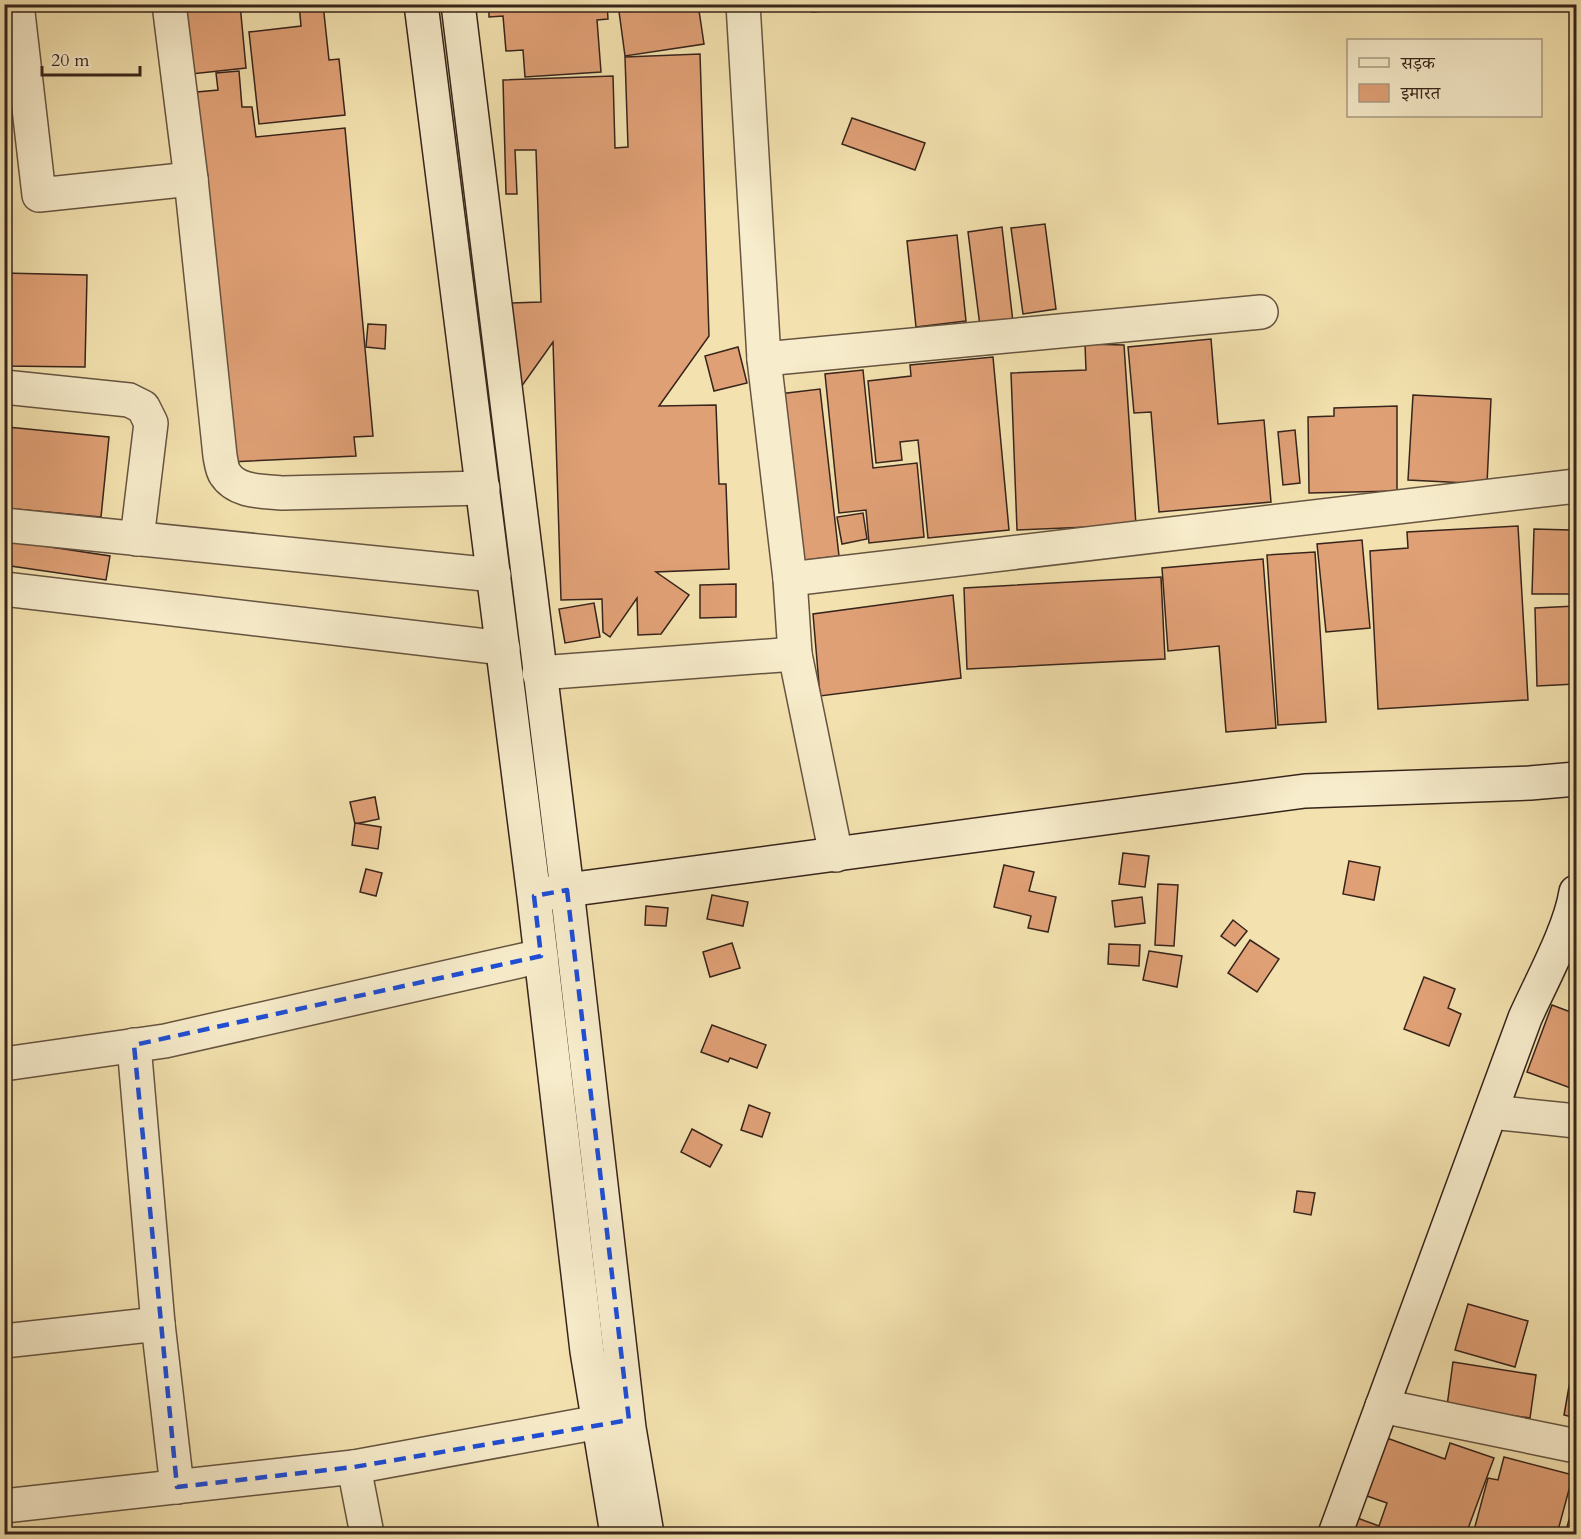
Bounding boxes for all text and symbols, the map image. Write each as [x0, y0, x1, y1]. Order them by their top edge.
scale bar [42, 39, 140, 77]
legend [1347, 39, 1542, 117]
text: 20 m [51, 48, 90, 73]
text: सड़क [1400, 51, 1436, 76]
text: इमारत [1400, 81, 1441, 106]

